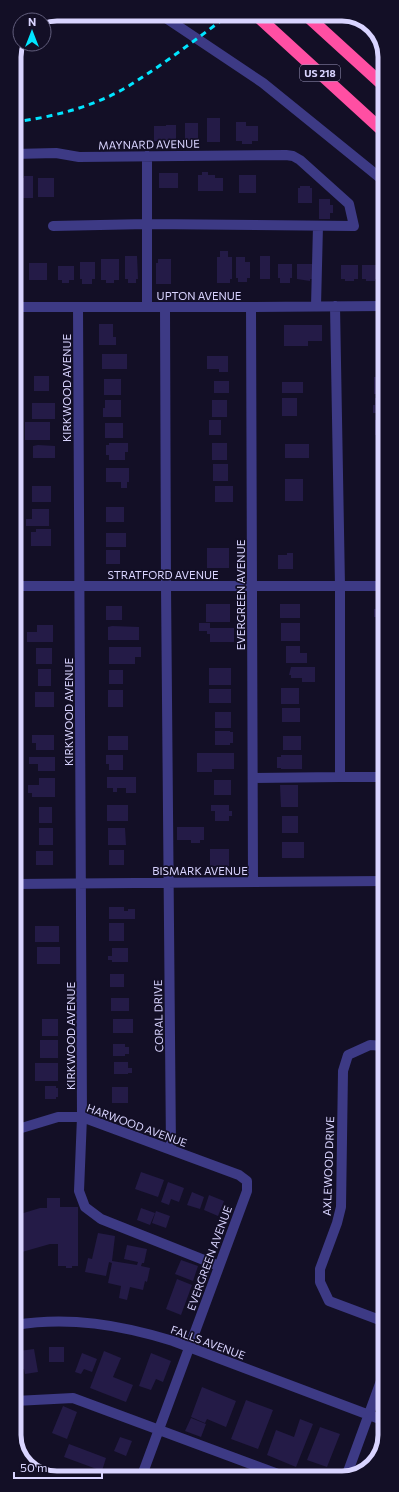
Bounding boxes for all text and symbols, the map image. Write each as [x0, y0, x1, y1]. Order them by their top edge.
north arrow [12, 12, 52, 52]
text: N [28, 15, 36, 28]
road number: US 218 [300, 65, 340, 81]
street label: MAYNARD AVENUE [98, 137, 200, 151]
street label: UPTON AVENUE [157, 289, 241, 302]
street label: KIRKWOOD AVENUE [60, 334, 73, 442]
street label: EVERGREEN AVENUE [234, 540, 247, 650]
street label: STRATFORD AVENUE [107, 568, 219, 581]
street label: KIRKWOOD AVENUE [62, 658, 75, 766]
street label: BISMARK AVENUE [152, 864, 248, 877]
street label: CORAL DRIVE [151, 980, 165, 1052]
street label: KIRKWOOD AVENUE [64, 982, 77, 1090]
street label: HARWOOD AVENUE [85, 1101, 189, 1149]
street label: AXLEWOOD DRIVE [320, 1116, 336, 1216]
street label: EVERGREEN AVENUE [184, 1204, 234, 1312]
street label: FALLS AVENUE [169, 1322, 247, 1362]
scale bar [14, 1454, 102, 1480]
text: 50 m [20, 1460, 48, 1474]

